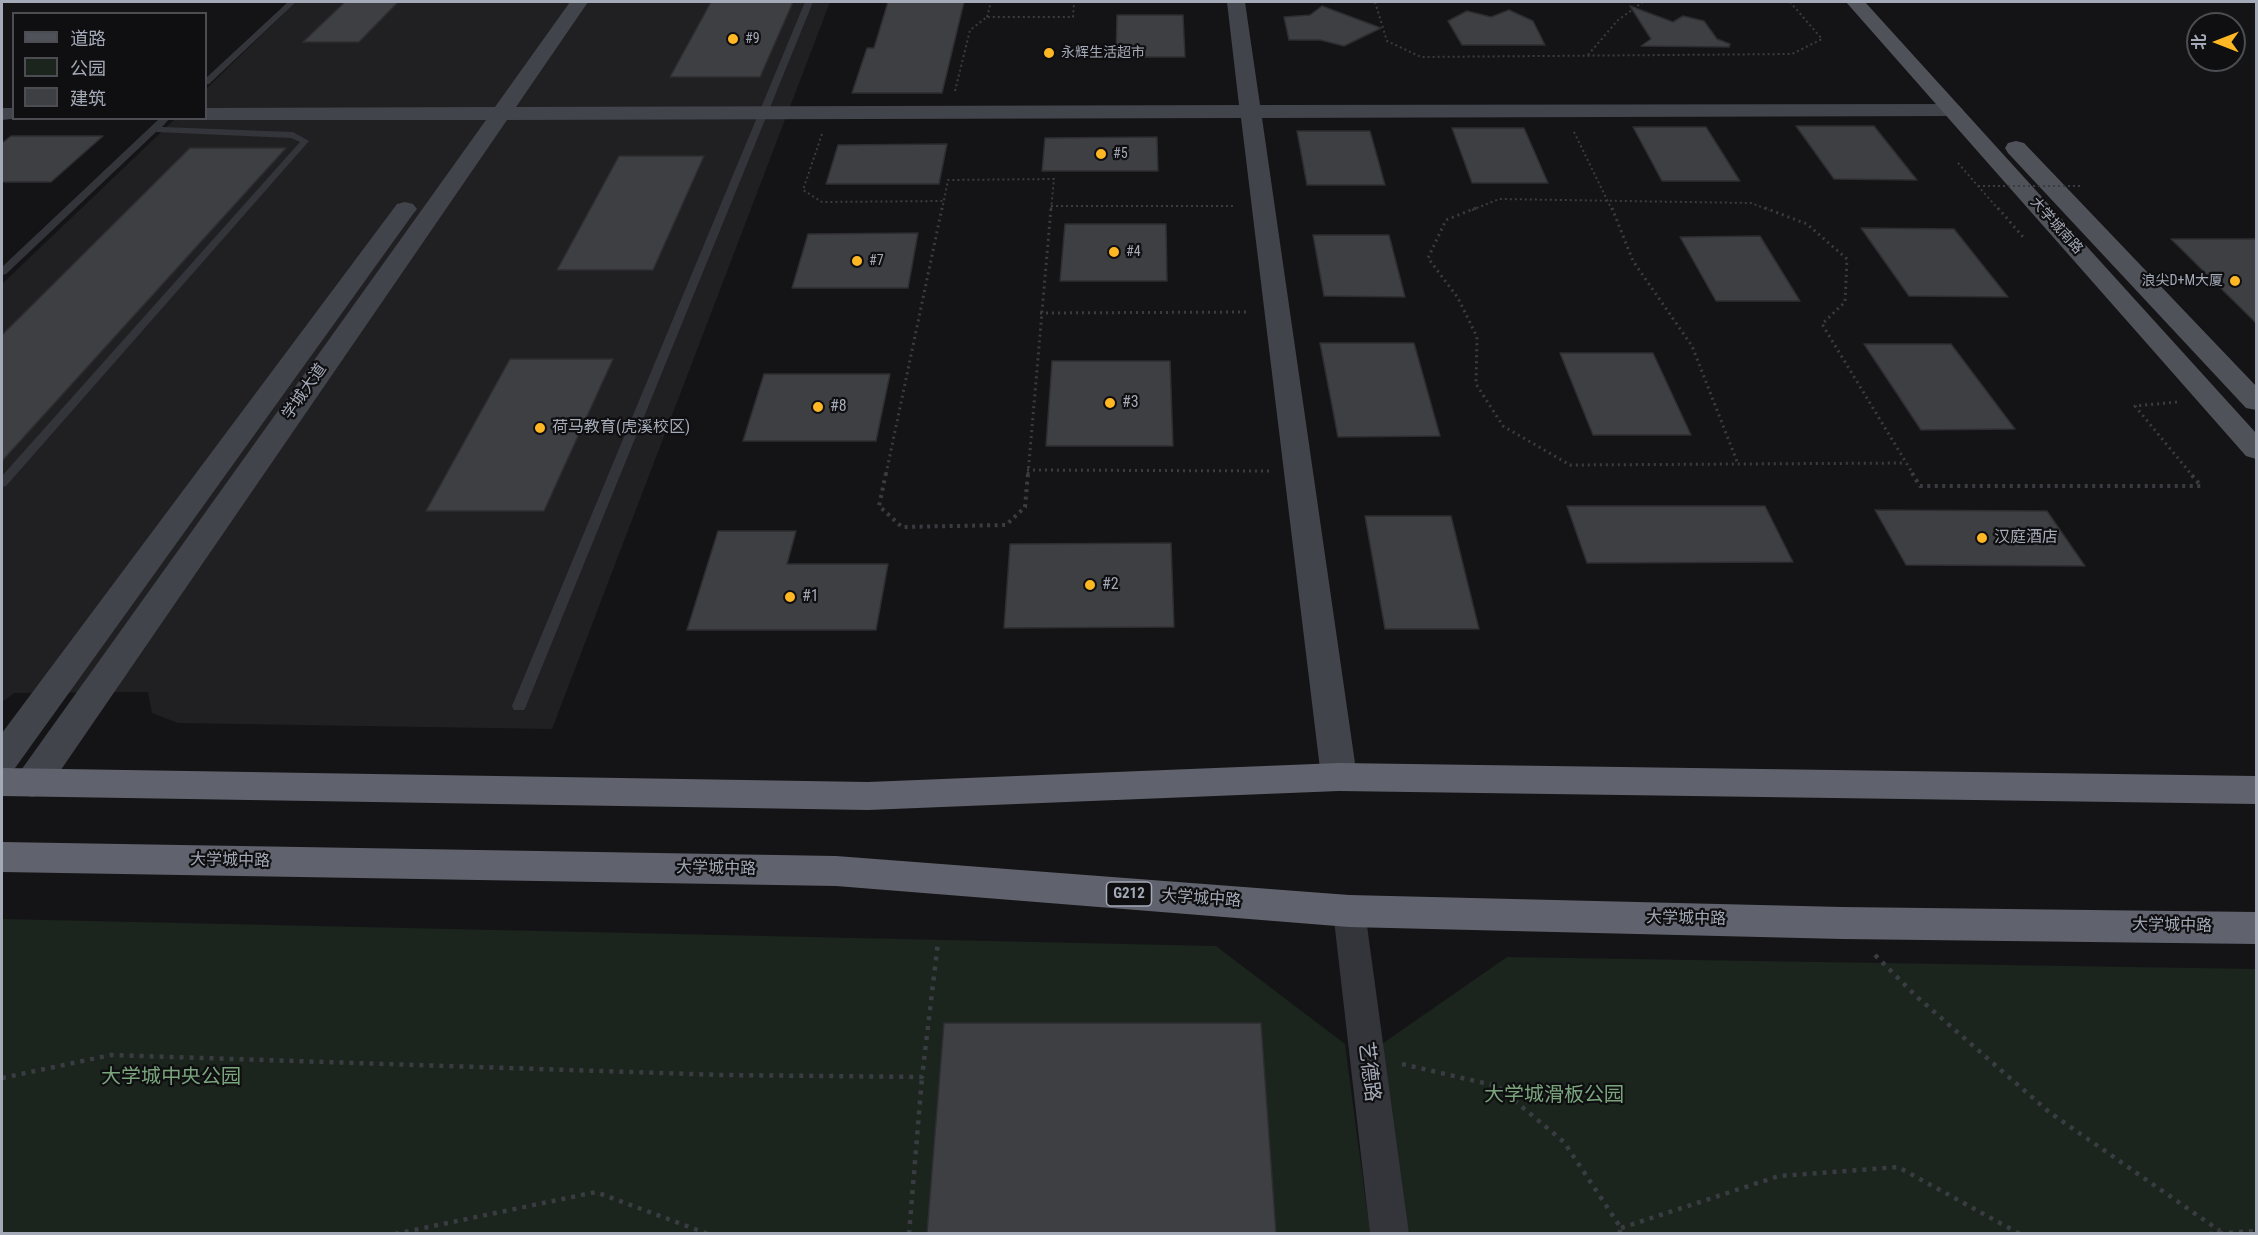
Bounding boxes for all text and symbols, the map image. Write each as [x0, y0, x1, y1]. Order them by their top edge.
legend [12, 12, 207, 120]
north arrow [2186, 12, 2246, 72]
text: 道路 [70, 28, 106, 49]
place label: #9 [745, 31, 760, 47]
marker: #9 [726, 32, 740, 46]
text: 北 [2190, 34, 2209, 50]
place label: 永辉生活超市 [1061, 45, 1145, 61]
marker: 永辉生活超市 [1042, 46, 1056, 60]
text: 公园 [70, 58, 106, 79]
text: 建筑 [70, 88, 106, 109]
place label: #5 [1113, 146, 1128, 162]
marker: #5 [1094, 147, 1108, 161]
street label: 大学城南路 [2026, 194, 2086, 258]
place label: #4 [1126, 244, 1141, 260]
marker: #4 [1107, 245, 1121, 259]
place label: #7 [869, 253, 884, 269]
marker: #7 [850, 254, 864, 268]
place label: 浪尖D+M大厦 [2141, 273, 2223, 289]
marker: 浪尖D+M大厦 [2228, 274, 2242, 288]
street label: 学城大道 [279, 360, 331, 424]
place label: #3 [1122, 393, 1139, 413]
marker: #3 [1103, 396, 1117, 410]
place label: #8 [830, 397, 847, 417]
marker: #8 [811, 400, 825, 414]
place label: 荷马教育(虎溪校区) [552, 418, 690, 438]
marker: 荷马教育(虎溪校区) [533, 421, 547, 435]
place label: 汉庭酒店 [1994, 528, 2058, 548]
marker: 汉庭酒店 [1975, 531, 1989, 545]
place label: #2 [1102, 575, 1119, 595]
marker: #2 [1083, 578, 1097, 592]
place label: #1 [802, 587, 819, 607]
marker: #1 [783, 590, 797, 604]
street label: 大学城中路 [190, 851, 270, 871]
street label: 大学城中路 [676, 859, 756, 879]
road number: G212 [1106, 882, 1152, 906]
street label: 大学城中路 [1160, 887, 1242, 911]
street label: 大学城中路 [1646, 909, 1726, 929]
street label: 大学城中路 [2132, 916, 2212, 936]
street label: 艺德路 [1352, 1041, 1384, 1103]
park label: 大学城中央公园 [101, 1066, 241, 1090]
park label: 大学城滑板公园 [1484, 1084, 1624, 1108]

